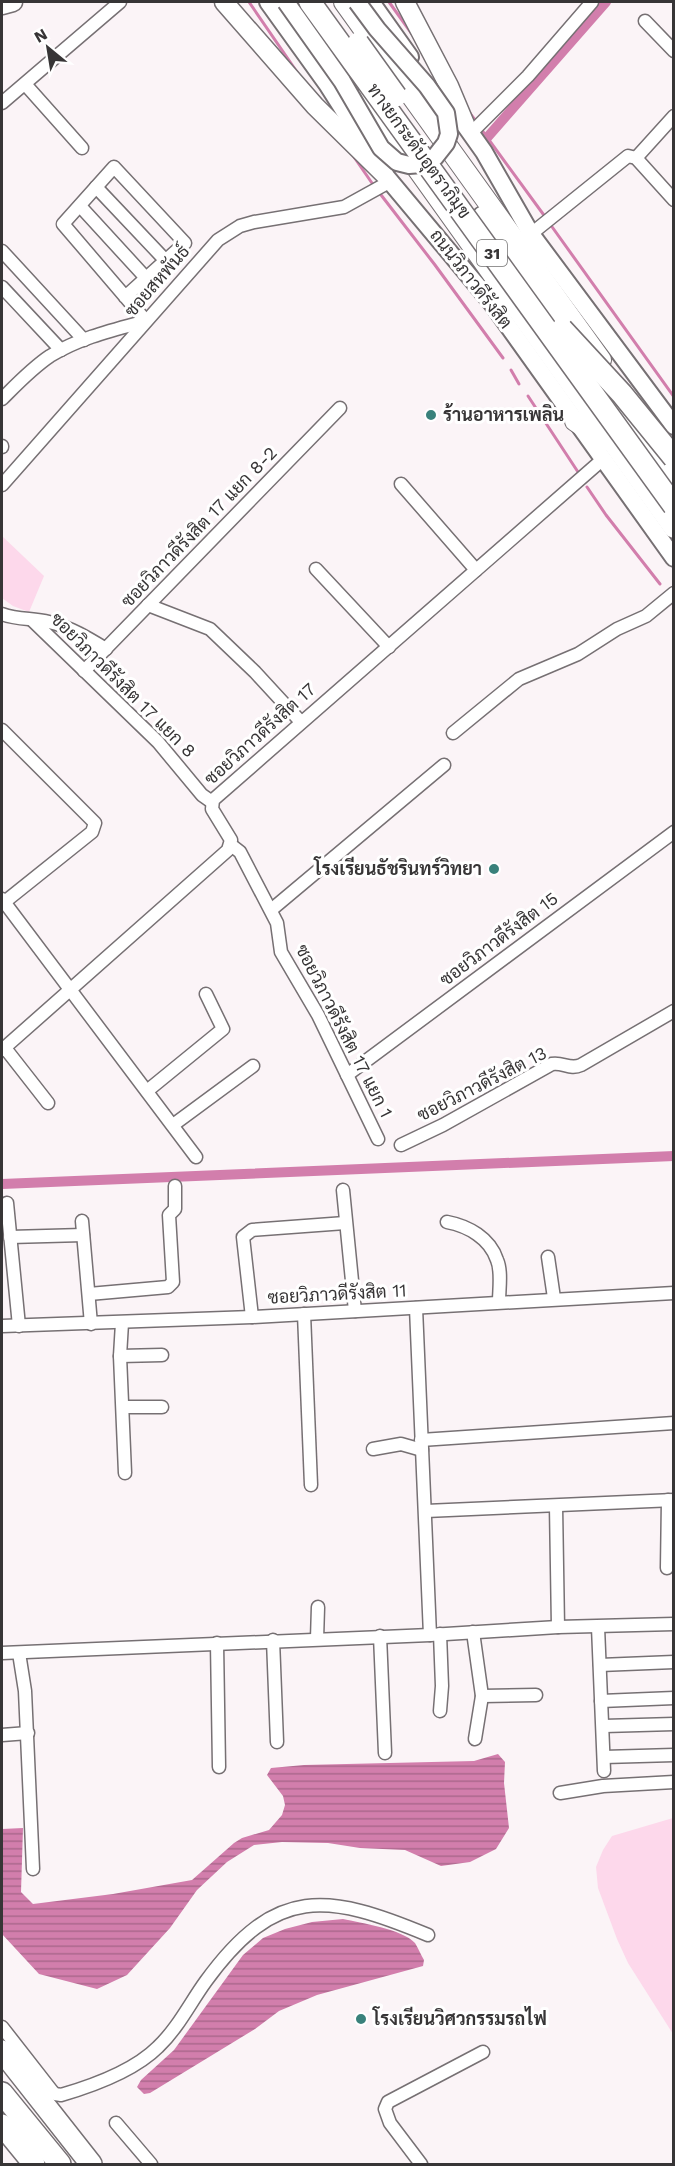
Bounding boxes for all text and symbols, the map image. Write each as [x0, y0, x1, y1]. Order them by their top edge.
north arrow [18, 18, 78, 78]
text: N [31, 24, 51, 47]
street label: ทางยกระดับอุตราภิมุข [362, 79, 475, 223]
street label: ถนนวิภาวดีรังสิต [426, 224, 518, 333]
street label: ซอยสหพันธ์ [118, 239, 194, 321]
road number: 31 [477, 240, 507, 266]
place label: ร้านอาหารเพลิน [443, 403, 564, 425]
marker: ร้านอาหารเพลิน [424, 408, 438, 422]
street label: ซอยวิภาวดีรังสิต 17 แยก 8-2 [115, 441, 281, 611]
street label: ซอยวิภาวดีรังสิต 17 แยก 8 [47, 607, 201, 761]
street label: ซอยวิภาวดีรังสิต 17 [199, 677, 319, 789]
place label: โรงเรียนธัชรินทร์วิทยา [313, 856, 482, 879]
marker: โรงเรียนธัชรินทร์วิทยา [487, 862, 501, 876]
street label: ซอยวิภาวดีรังสิต 15 [434, 886, 562, 990]
street label: ซอยวิภาวดีรังสิต 17 แยก 1 [292, 940, 399, 1121]
street label: ซอยวิภาวดีรังสิต 13 [413, 1040, 550, 1125]
street label: ซอยวิภาวดีรังสิต 11 [267, 1277, 407, 1308]
place label: โรงเรียนวิศวกรรมรถไฟ [372, 2006, 547, 2029]
marker: โรงเรียนวิศวกรรมรถไฟ [354, 2012, 368, 2026]

